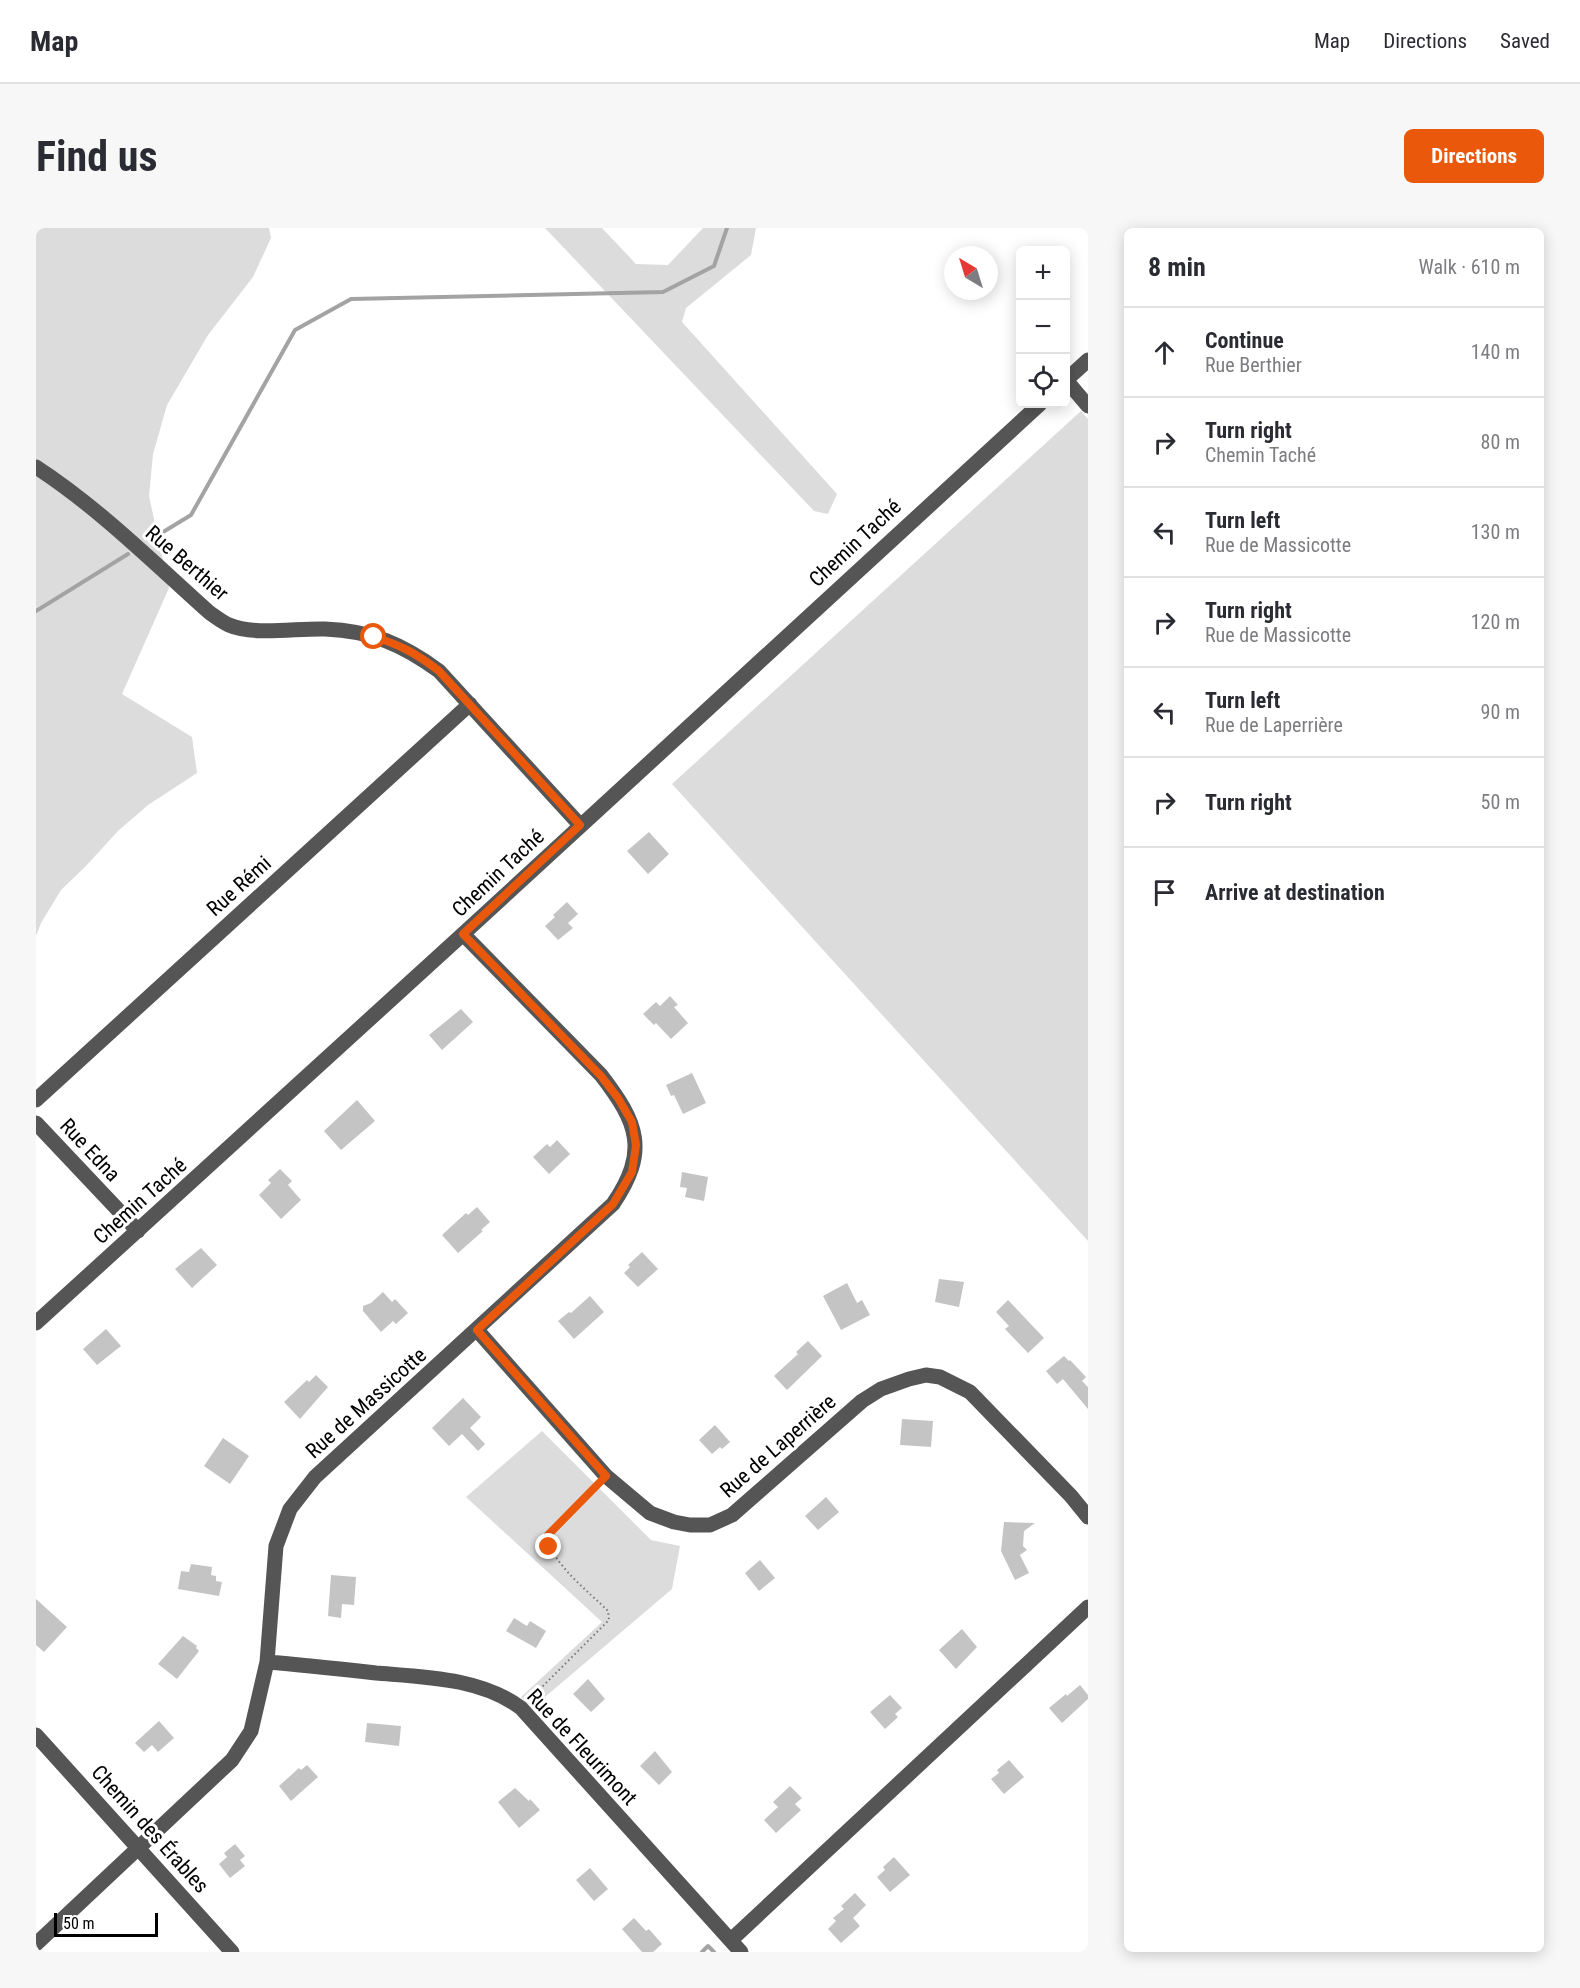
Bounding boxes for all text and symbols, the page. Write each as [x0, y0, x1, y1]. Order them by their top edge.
text: Map [30, 25, 78, 58]
text: Map [1314, 29, 1350, 53]
text: Directions [1383, 29, 1467, 53]
text: Saved [1500, 29, 1550, 53]
button: Directions [1404, 129, 1544, 183]
text: Find us [36, 132, 157, 181]
north arrow [944, 246, 998, 300]
map controls [1016, 246, 1070, 408]
button: + [1016, 246, 1070, 300]
text: 8 min [1148, 252, 1206, 282]
text: Walk · 610 m [1419, 255, 1520, 279]
button: − [1016, 300, 1070, 354]
text: Continue [1205, 328, 1284, 353]
icon: ahead [1148, 336, 1181, 369]
text: 140 m [1471, 340, 1520, 364]
text: Rue Berthier [1205, 353, 1302, 377]
button: locate [1016, 354, 1070, 408]
text: Turn right [1205, 418, 1292, 443]
icon: right [1148, 426, 1181, 459]
text: 80 m [1481, 430, 1520, 454]
text: Chemin Taché [1205, 443, 1316, 467]
street label: Chemin Taché [804, 494, 906, 592]
text: Turn left [1205, 508, 1280, 533]
icon: left [1148, 516, 1181, 549]
text: 130 m [1471, 520, 1520, 544]
street label: Rue Berthier [141, 521, 233, 605]
text: Rue de Massicotte [1205, 533, 1351, 557]
text: Turn right [1205, 598, 1292, 623]
icon: right [1148, 606, 1181, 639]
text: 120 m [1471, 610, 1520, 634]
route start [360, 623, 386, 649]
text: Rue de Massicotte [1205, 623, 1351, 647]
text: Turn left [1205, 688, 1280, 713]
icon: left [1148, 696, 1181, 729]
text: 90 m [1481, 700, 1520, 724]
text: Rue de Laperrière [1205, 713, 1343, 737]
icon: right [1148, 786, 1181, 819]
text: Turn right [1205, 790, 1292, 815]
text: 50 m [1481, 790, 1520, 814]
street label: Chemin Taché [447, 824, 549, 922]
street label: Rue Rémi [202, 851, 276, 921]
icon: arrive [1148, 876, 1181, 909]
text: Arrive at destination [1205, 880, 1385, 905]
street label: Rue Edna [55, 1114, 125, 1186]
street label: Chemin Taché [89, 1153, 191, 1249]
street label: Rue de Massicotte [301, 1343, 431, 1463]
street label: Rue de Laperrière [715, 1389, 841, 1503]
route end [535, 1533, 561, 1559]
street label: Rue de Fleurimont [522, 1684, 642, 1810]
street label: Chemin des Érables [86, 1760, 214, 1898]
scale bar [54, 1910, 158, 1938]
text: 50 m [63, 1914, 95, 1933]

